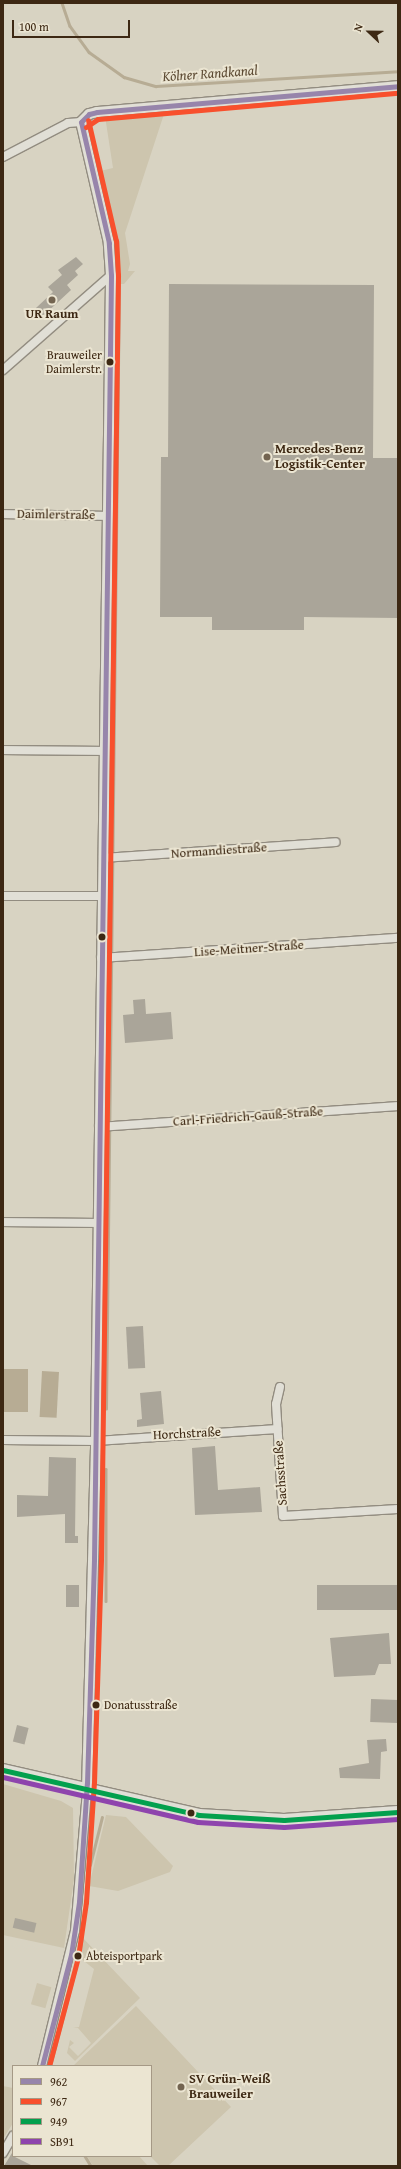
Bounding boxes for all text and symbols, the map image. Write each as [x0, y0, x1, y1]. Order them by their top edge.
scale bar [14, 12, 132, 38]
north arrow [349, 12, 389, 52]
text: 100 m [19, 18, 49, 35]
text: N [349, 21, 367, 34]
water label: Kölner Randkanal [162, 61, 258, 85]
marker: UR Raum [47, 295, 57, 305]
place label: UR Raum [26, 306, 78, 322]
place label: Brauweiler Daimlerstr. [46, 348, 102, 376]
marker: Brauweiler Daimlerstr. [105, 357, 115, 367]
place label: Mercedes-Benz Logistik-Center [275, 442, 365, 473]
marker: Mercedes-Benz Logistik-Center [262, 452, 272, 462]
street label: Daimlerstraße [17, 507, 95, 523]
street label: Normandiestraße [171, 840, 267, 862]
unlabelled marker [97, 932, 107, 942]
street label: Lise-Meitner-Straße [194, 937, 304, 961]
street label: Carl-Friedrich-Gauß-Straße [172, 1104, 324, 1130]
street label: Horchstraße [153, 1424, 221, 1444]
street label: Sachsstraße [271, 1440, 291, 1506]
place label: Donatusstraße [104, 1698, 177, 1712]
marker: Donatusstraße [91, 1700, 101, 1710]
unlabelled marker [186, 1808, 196, 1818]
place label: Abteisportpark [86, 1949, 162, 1963]
marker: Abteisportpark [73, 1951, 83, 1961]
legend [12, 2065, 152, 2157]
place label: SV Grün-Weiß Brauweiler [189, 2072, 271, 2103]
text: 962 [50, 2073, 67, 2090]
marker: SV Grün-Weiß Brauweiler [176, 2082, 186, 2092]
text: 967 [50, 2093, 67, 2110]
text: 949 [50, 2113, 67, 2130]
text: SB91 [50, 2133, 74, 2150]

